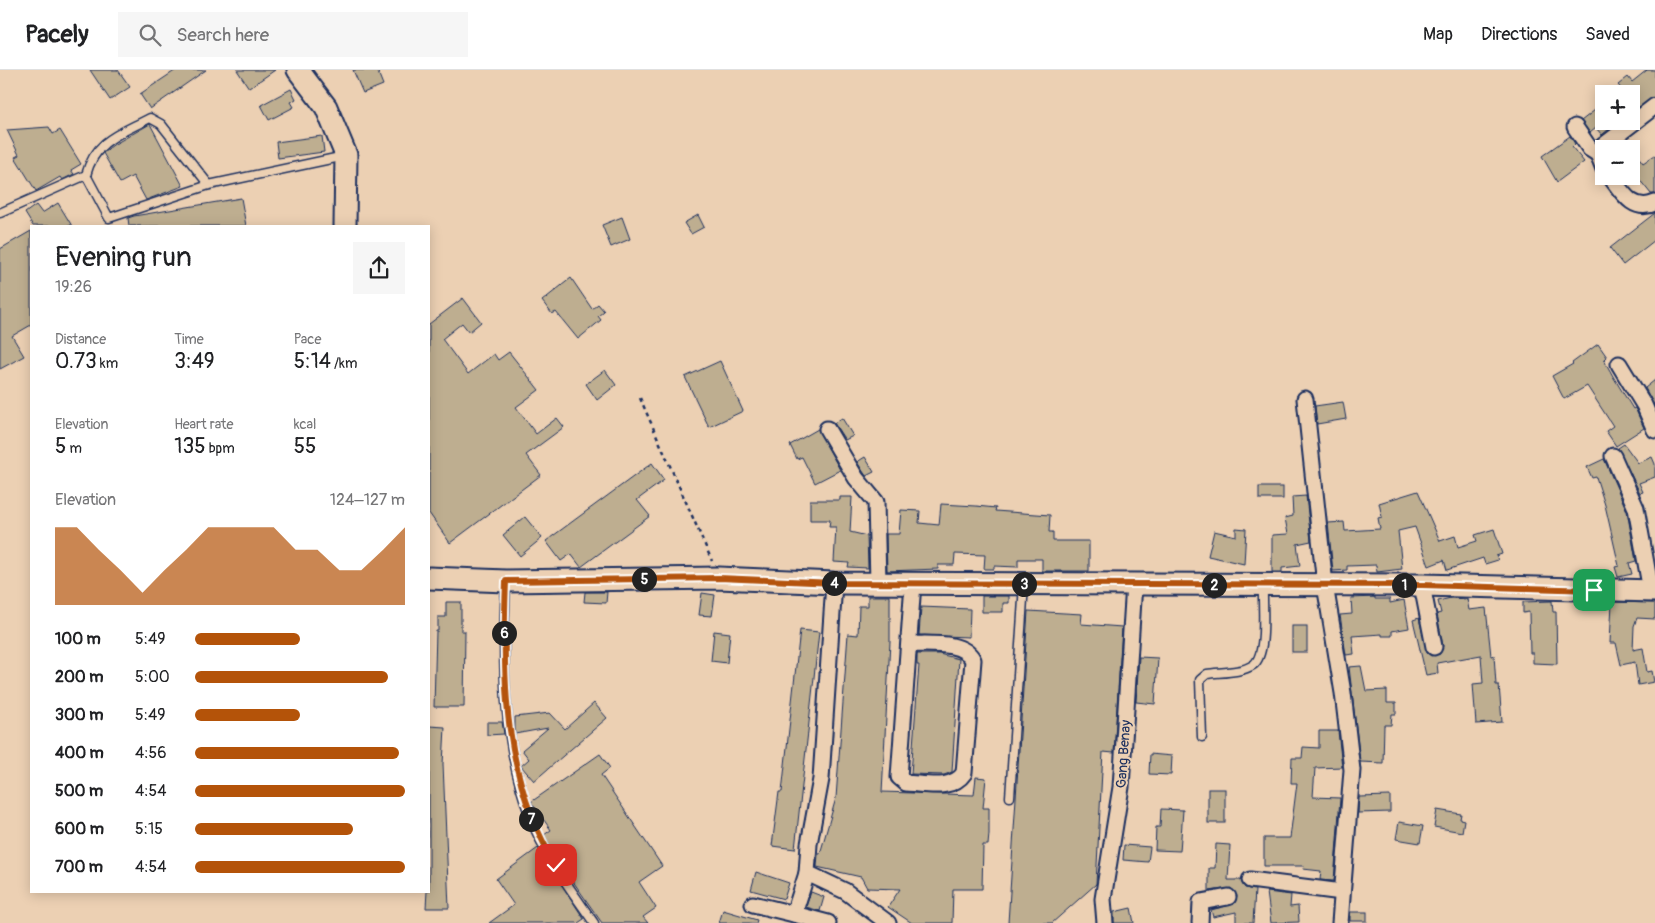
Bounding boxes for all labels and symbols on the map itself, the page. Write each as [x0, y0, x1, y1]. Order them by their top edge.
pin: 5 [632, 566, 656, 592]
pin [1573, 569, 1615, 611]
pin: 4 [822, 570, 846, 596]
pin: 3 [1012, 572, 1036, 596]
pin: 2 [1202, 572, 1226, 598]
pin: 1 [1392, 572, 1416, 598]
pin: 6 [492, 620, 516, 646]
street label: Gang Benay [1113, 719, 1134, 789]
pin: 7 [518, 806, 544, 832]
pin [535, 844, 577, 886]

